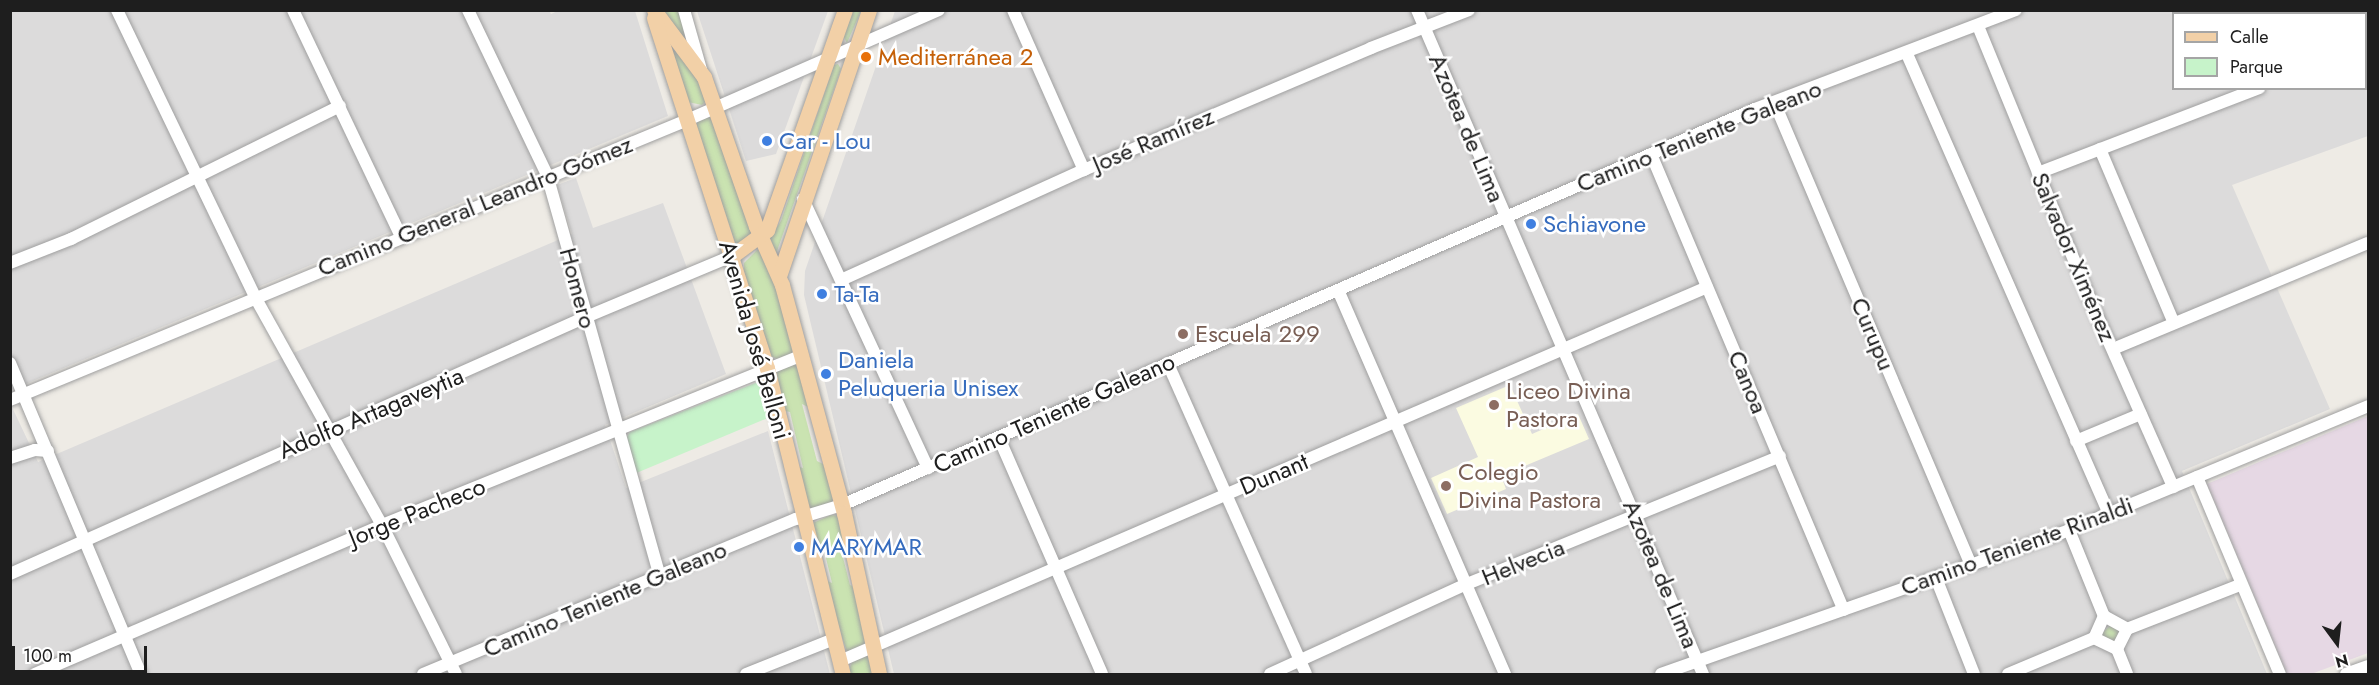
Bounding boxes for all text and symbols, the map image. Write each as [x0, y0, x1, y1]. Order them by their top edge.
legend [2172, 12, 2367, 90]
text: Calle [2230, 24, 2269, 50]
place label: Mediterránea 2 [878, 43, 1033, 71]
marker: Mediterránea 2 [859, 50, 873, 64]
street label: Azotea de Lima [1423, 50, 1511, 206]
text: Parque [2230, 54, 2283, 80]
street label: Camino Teniente Galeano [1572, 74, 1826, 198]
street label: José Ramírez [1088, 102, 1218, 178]
place label: Car - Lou [779, 127, 871, 155]
street label: Camino General Leandro Gómez [313, 130, 637, 282]
marker: Car - Lou [760, 134, 774, 148]
street label: Salvador Ximénez [2025, 168, 2123, 346]
place label: Schiavone [1543, 210, 1646, 238]
marker: Schiavone [1524, 217, 1538, 231]
street label: Avenida José Belloni [713, 237, 797, 443]
street label: Homero [553, 245, 603, 331]
place label: Ta-Ta [834, 280, 880, 308]
marker: Ta-Ta [815, 287, 829, 301]
street label: Curupu [1845, 293, 1901, 375]
place label: Escuela 299 [1195, 320, 1320, 348]
marker: Escuela 299 [1176, 327, 1190, 341]
place label: Daniela Peluqueria Unisex [838, 346, 1018, 402]
street label: Canoa [1722, 346, 1774, 418]
street label: Camino Teniente Galeano [929, 347, 1179, 479]
street label: Adolfo Artagaveytia [274, 361, 468, 465]
marker: Daniela Peluqueria Unisex [819, 367, 833, 381]
place label: Liceo Divina Pastora [1506, 377, 1631, 433]
marker: Liceo Divina Pastora [1487, 398, 1501, 412]
street label: Dunant [1236, 447, 1312, 501]
place label: Colegio Divina Pastora [1458, 458, 1601, 514]
street label: Jorge Pacheco [344, 471, 490, 553]
marker: Colegio Divina Pastora [1439, 479, 1453, 493]
street label: Camino Teniente Rinaldi [1897, 491, 2137, 601]
street label: Azotea de Lima [1617, 496, 1705, 652]
street label: Helvecia [1477, 532, 1569, 592]
place label: MARYMAR [811, 533, 922, 561]
street label: Camino Teniente Galeano [479, 535, 731, 663]
marker: MARYMAR [792, 540, 806, 554]
north arrow [2307, 613, 2367, 673]
scale bar [15, 634, 150, 672]
text: 100 m [23, 643, 72, 669]
text: N [2333, 648, 2351, 674]

